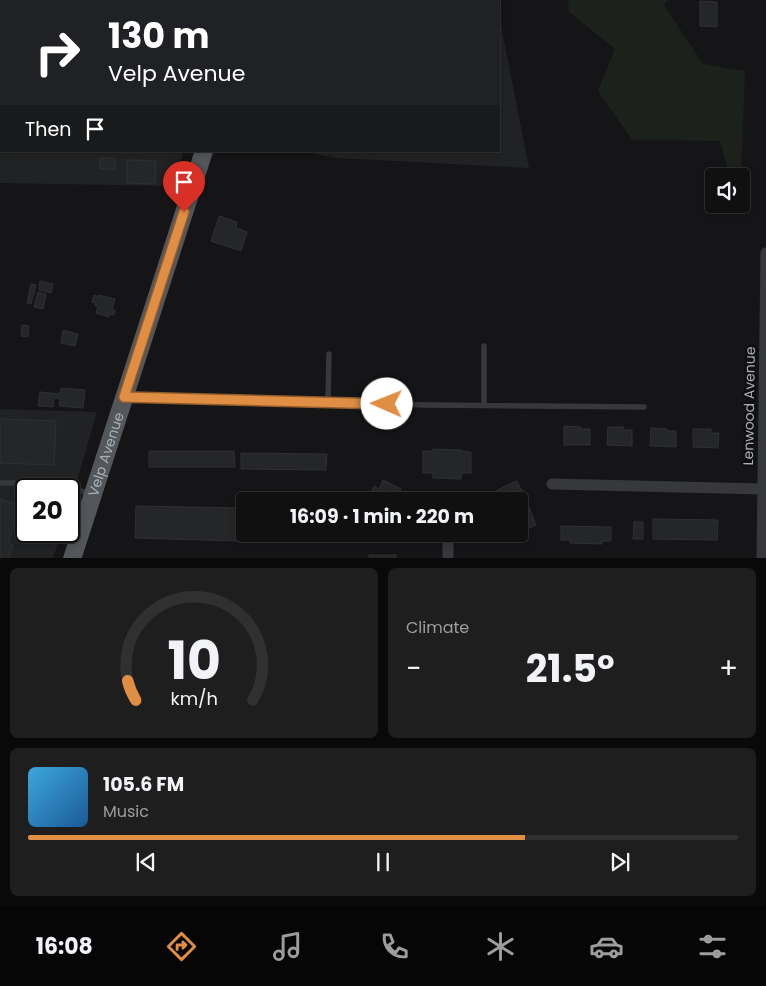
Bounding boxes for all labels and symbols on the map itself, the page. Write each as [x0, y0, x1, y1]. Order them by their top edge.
pin [163, 161, 205, 212]
street label: Lenwood Avenue [738, 346, 760, 466]
position arrow [360, 377, 412, 429]
street label: Velp Avenue [83, 409, 129, 499]
speed limit sign: 20 [15, 478, 80, 543]

